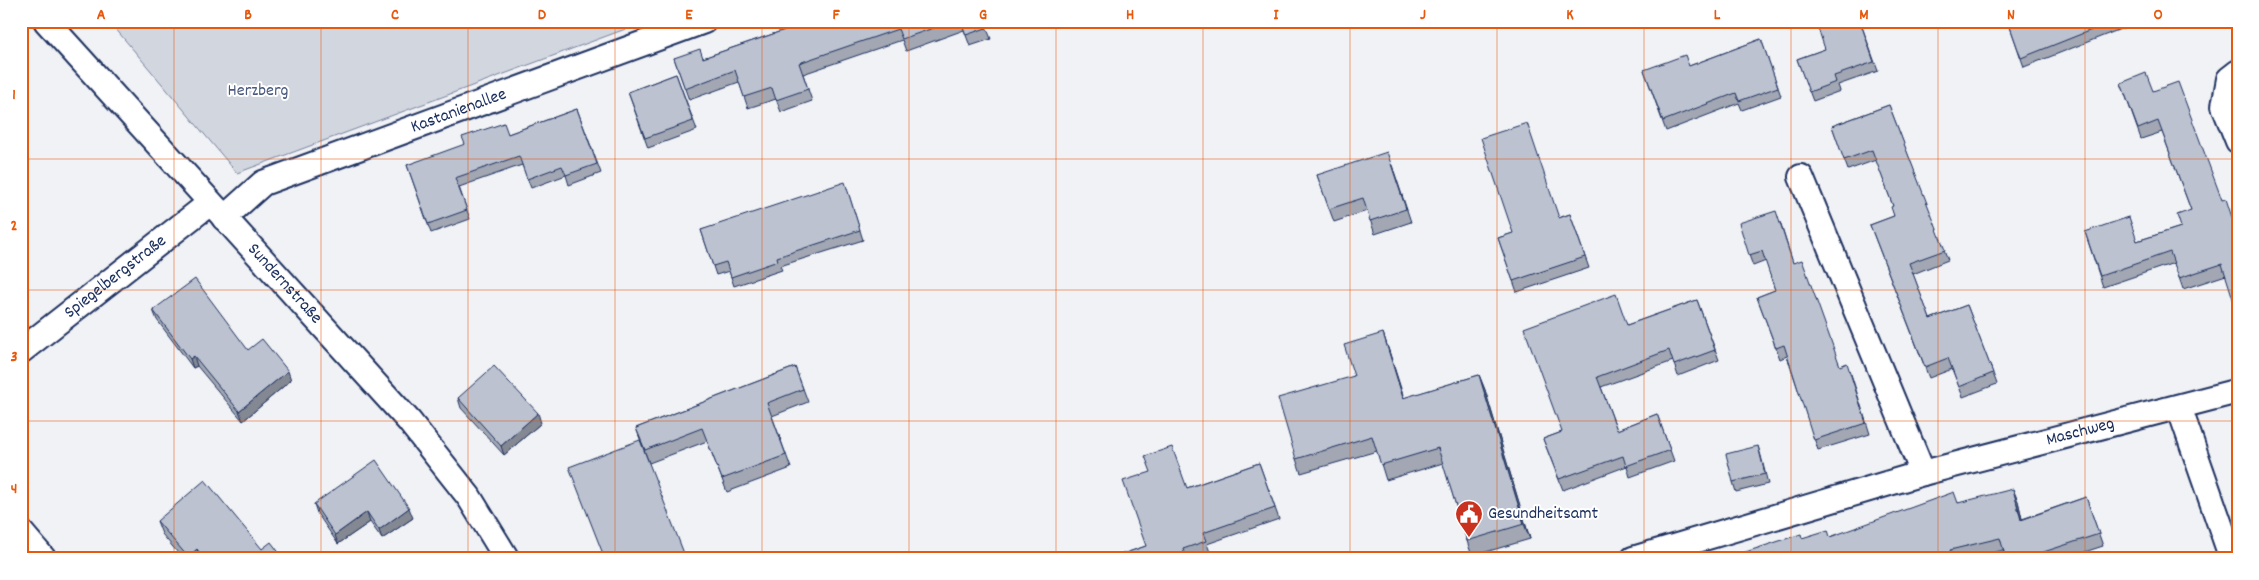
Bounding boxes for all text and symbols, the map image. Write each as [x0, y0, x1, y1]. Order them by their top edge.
text: A [97, 4, 106, 27]
text: B [244, 4, 252, 27]
text: C [391, 4, 399, 27]
text: D [538, 4, 547, 27]
text: E [685, 4, 693, 27]
text: F [832, 4, 840, 27]
text: G [979, 4, 987, 27]
text: H [1126, 4, 1134, 27]
text: I [1274, 4, 1280, 27]
text: J [1420, 4, 1426, 27]
text: K [1566, 4, 1574, 27]
text: L [1714, 4, 1721, 27]
text: M [1859, 4, 1869, 27]
text: N [2007, 4, 2015, 27]
text: O [2153, 4, 2163, 27]
park label: Herzberg [228, 79, 289, 104]
street label: Kastanienallee [407, 82, 510, 140]
text: 1 [12, 84, 16, 107]
text: 2 [11, 215, 18, 238]
street label: Spiegelbergstraße [59, 229, 172, 325]
street label: Sundernstraße [241, 238, 328, 330]
text: 3 [10, 346, 18, 369]
street label: Maschweg [2043, 411, 2117, 453]
text: 4 [11, 478, 17, 501]
public building icon: Gesundheitsamt [1454, 499, 1484, 538]
place label: Gesundheitsamt [1488, 502, 1599, 527]

